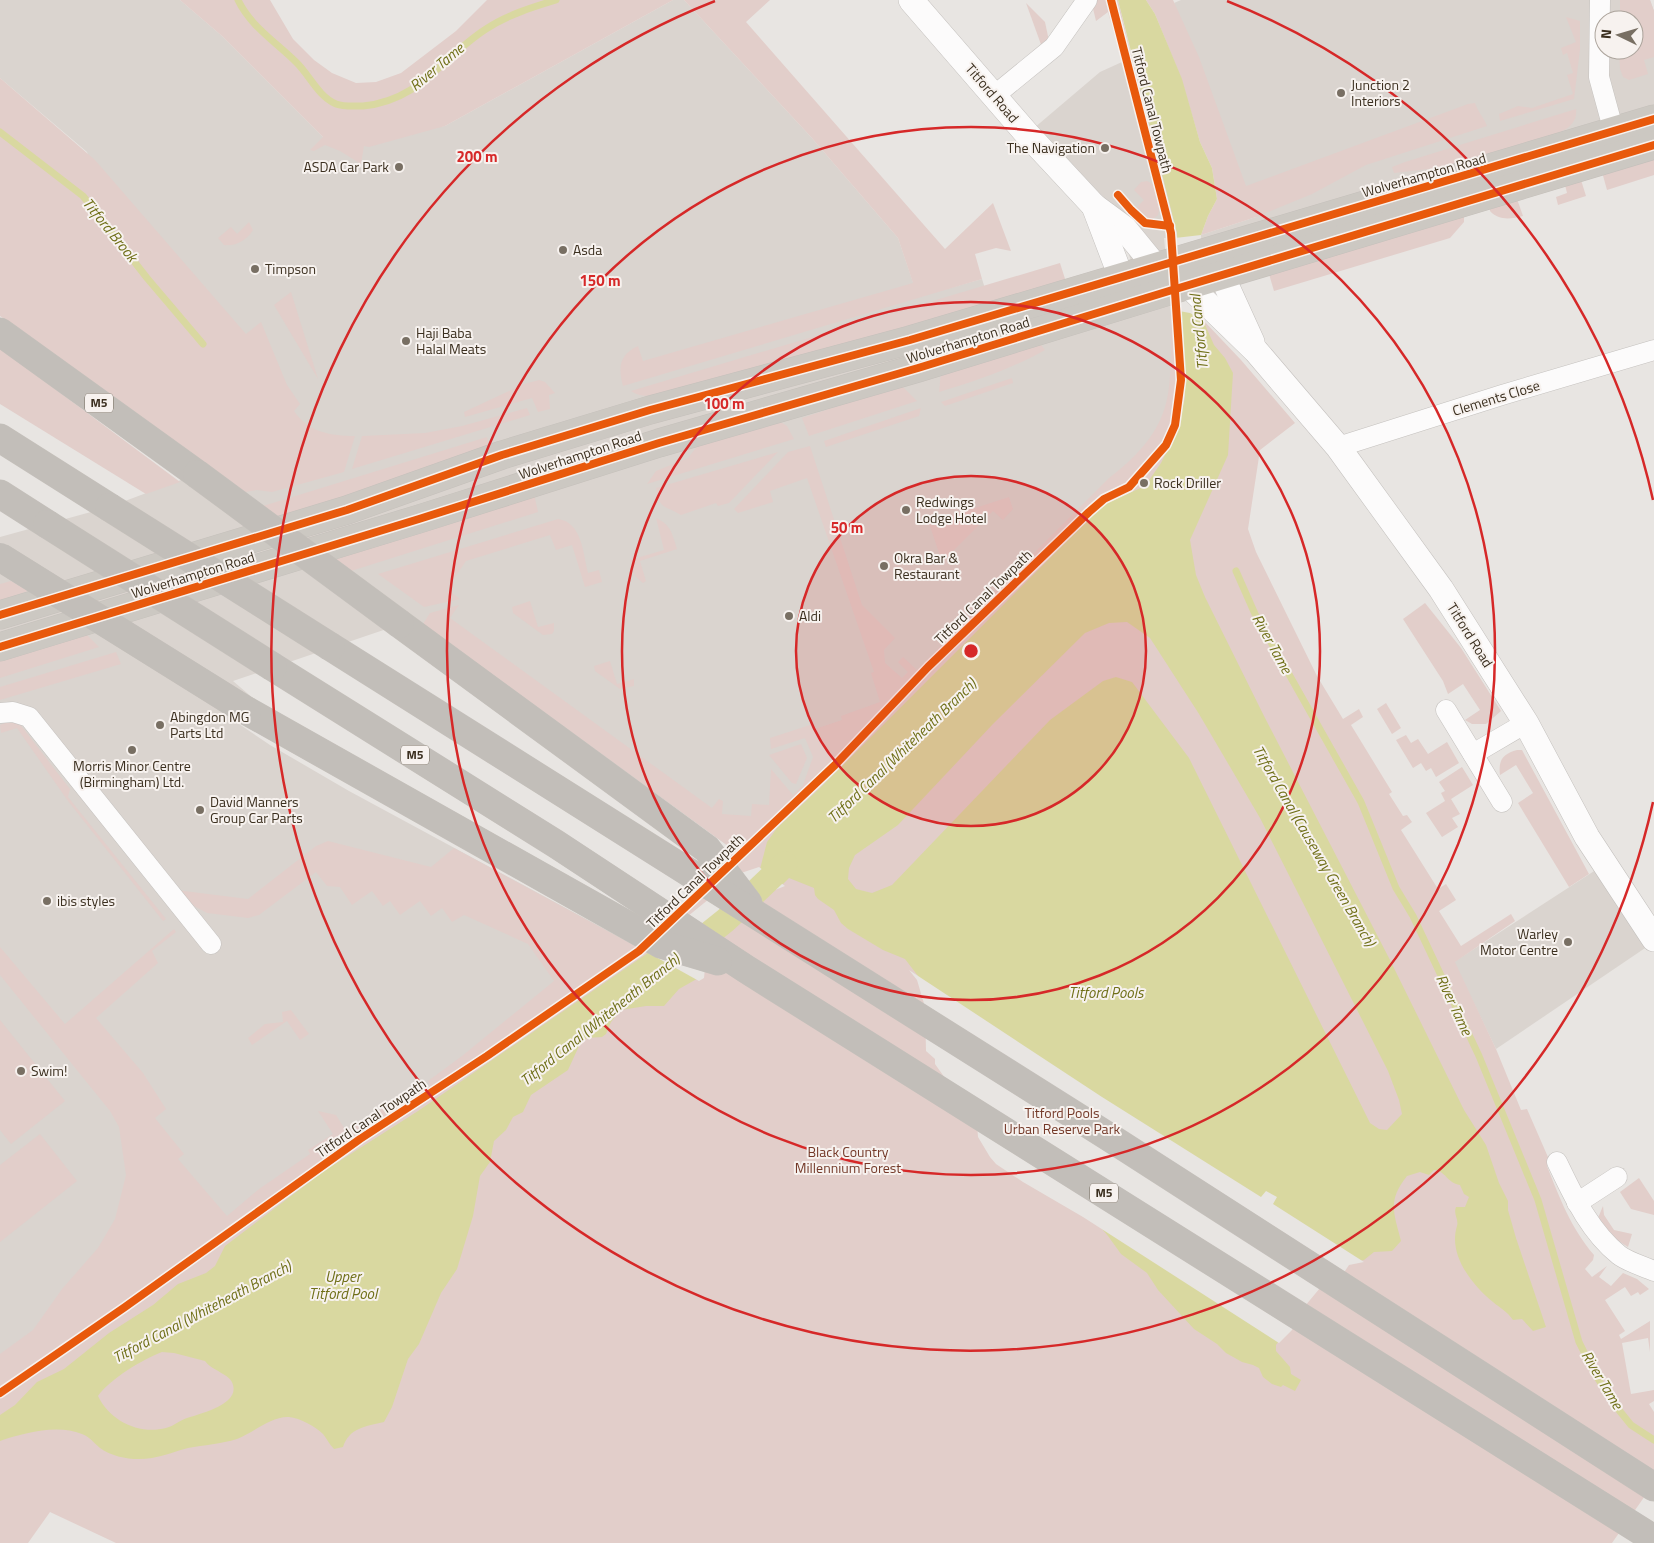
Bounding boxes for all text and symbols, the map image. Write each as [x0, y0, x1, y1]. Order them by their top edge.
north arrow [1594, 10, 1644, 60]
text: N [1595, 28, 1616, 40]
water label: River Tame [404, 36, 470, 96]
street label: Titford Canal Towpath [1127, 45, 1178, 175]
street label: Titford Road [961, 58, 1024, 127]
place label: Junction 2 Interiors [1351, 74, 1410, 111]
marker: Junction 2 Interiors [1335, 87, 1347, 99]
place label: The Navigation [1007, 137, 1095, 158]
marker: The Navigation [1099, 142, 1111, 154]
text: 200 m [456, 145, 498, 168]
street label: Wolverhampton Road [1359, 147, 1488, 202]
place label: ASDA Car Park [304, 156, 389, 177]
marker: ASDA Car Park [393, 161, 405, 173]
water label: Titford Brook [77, 193, 145, 269]
place label: Asda [573, 239, 602, 260]
marker: Asda [557, 244, 569, 256]
place label: Timpson [265, 258, 316, 279]
marker: Timpson [249, 263, 261, 275]
text: 150 m [579, 269, 621, 292]
water label: Titford Canal [1183, 292, 1214, 371]
street label: Wolverhampton Road [904, 311, 1032, 368]
place label: Haji Baba Halal Meats [416, 322, 486, 359]
marker: Haji Baba Halal Meats [400, 335, 412, 347]
street label: Clements Close [1450, 374, 1542, 421]
text: 100 m [703, 392, 745, 415]
road number: M5 [85, 393, 113, 412]
street label: Wolverhampton Road [516, 425, 644, 484]
place label: Rock Driller [1154, 472, 1221, 493]
marker: Rock Driller [1138, 477, 1150, 489]
place label: Redwings Lodge Hotel [916, 491, 987, 528]
marker: Redwings Lodge Hotel [900, 504, 912, 516]
text: 50 m [831, 516, 863, 539]
street label: Titford Canal Towpath [929, 544, 1036, 649]
street label: Wolverhampton Road [129, 546, 257, 603]
place label: Okra Bar & Restaurant [894, 547, 960, 584]
marker: Okra Bar & Restaurant [878, 560, 890, 572]
street label: Titford Road [1442, 598, 1499, 671]
place label: Aldi [799, 605, 821, 626]
marker: Aldi [783, 610, 795, 622]
water label: River Tame [1247, 610, 1299, 679]
centre of rings [962, 642, 980, 660]
water label: Titford Canal (Whiteheath Branch) [822, 672, 982, 828]
place label: Abingdon MG Parts Ltd [170, 706, 249, 743]
marker: Abingdon MG Parts Ltd [154, 719, 166, 731]
water label: Titford Canal (Causeway Green Branch) [1247, 741, 1382, 952]
marker: Morris Minor Centre (Birmingham) Ltd. [126, 744, 138, 756]
road number: M5 [401, 746, 429, 764]
place label: Morris Minor Centre (Birmingham) Ltd. [73, 755, 191, 792]
place label: David Manners Group Car Parts [210, 791, 303, 828]
marker: David Manners Group Car Parts [194, 804, 206, 816]
street label: Titford Canal Towpath [641, 828, 748, 933]
place label: ibis styles [57, 890, 115, 911]
marker: ibis styles [41, 895, 53, 907]
place label: Warley Motor Centre [1480, 923, 1558, 960]
marker: Warley Motor Centre [1562, 936, 1574, 948]
water label: Titford Canal (Whiteheath Branch) [515, 947, 686, 1091]
water label: River Tame [1430, 970, 1479, 1040]
water label: Titford Pools [1069, 981, 1145, 1004]
place label: Swim! [31, 1060, 67, 1081]
marker: Swim! [15, 1065, 27, 1077]
street label: Titford Canal Towpath [311, 1073, 430, 1162]
park label: Titford Pools Urban Reserve Park [1004, 1102, 1120, 1139]
park label: Black Country Millennium Forest [795, 1141, 901, 1178]
road number: M5 [1090, 1184, 1118, 1202]
water label: Titford Canal (Whiteheath Branch) [108, 1254, 296, 1368]
water label: Upper Titford Pool [309, 1265, 379, 1305]
water label: River Tame [1576, 1346, 1630, 1414]

